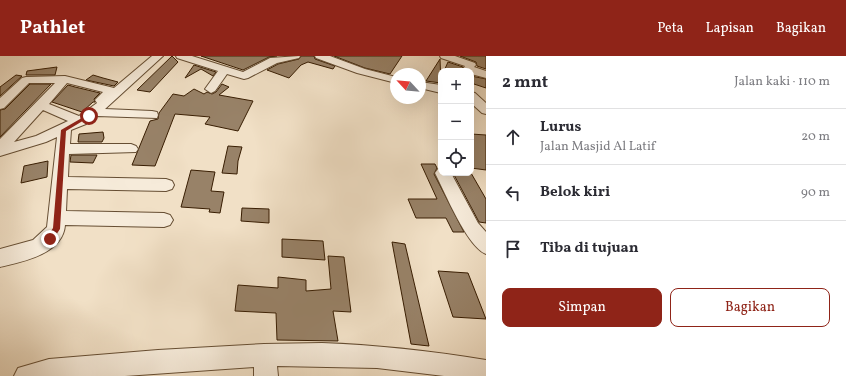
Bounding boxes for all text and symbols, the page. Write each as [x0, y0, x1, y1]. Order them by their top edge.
text: Pathlet [20, 15, 85, 41]
text: Peta [657, 19, 684, 38]
text: Lapisan [706, 19, 754, 38]
text: Bagikan [776, 19, 826, 38]
north arrow [390, 68, 426, 104]
map controls [438, 68, 474, 176]
button: + [438, 68, 474, 104]
text: 2 mnt [502, 71, 548, 94]
text: Jalan kaki · 110 m [734, 73, 830, 91]
button: − [438, 104, 474, 140]
route start [80, 107, 98, 125]
text: Lurus [540, 117, 581, 138]
icon: ahead [502, 126, 524, 148]
text: 20 m [801, 128, 830, 146]
text: Jalan Masjid Al Latif [540, 138, 655, 156]
button: locate [438, 140, 474, 176]
icon: left [502, 182, 524, 204]
text: Belok kiri [540, 182, 610, 203]
text: 90 m [801, 184, 830, 202]
route end [41, 230, 59, 248]
icon: arrive [502, 238, 524, 260]
text: Tiba di tujuan [540, 238, 639, 259]
button: Simpan [502, 288, 662, 327]
button: Bagikan [670, 288, 830, 327]

